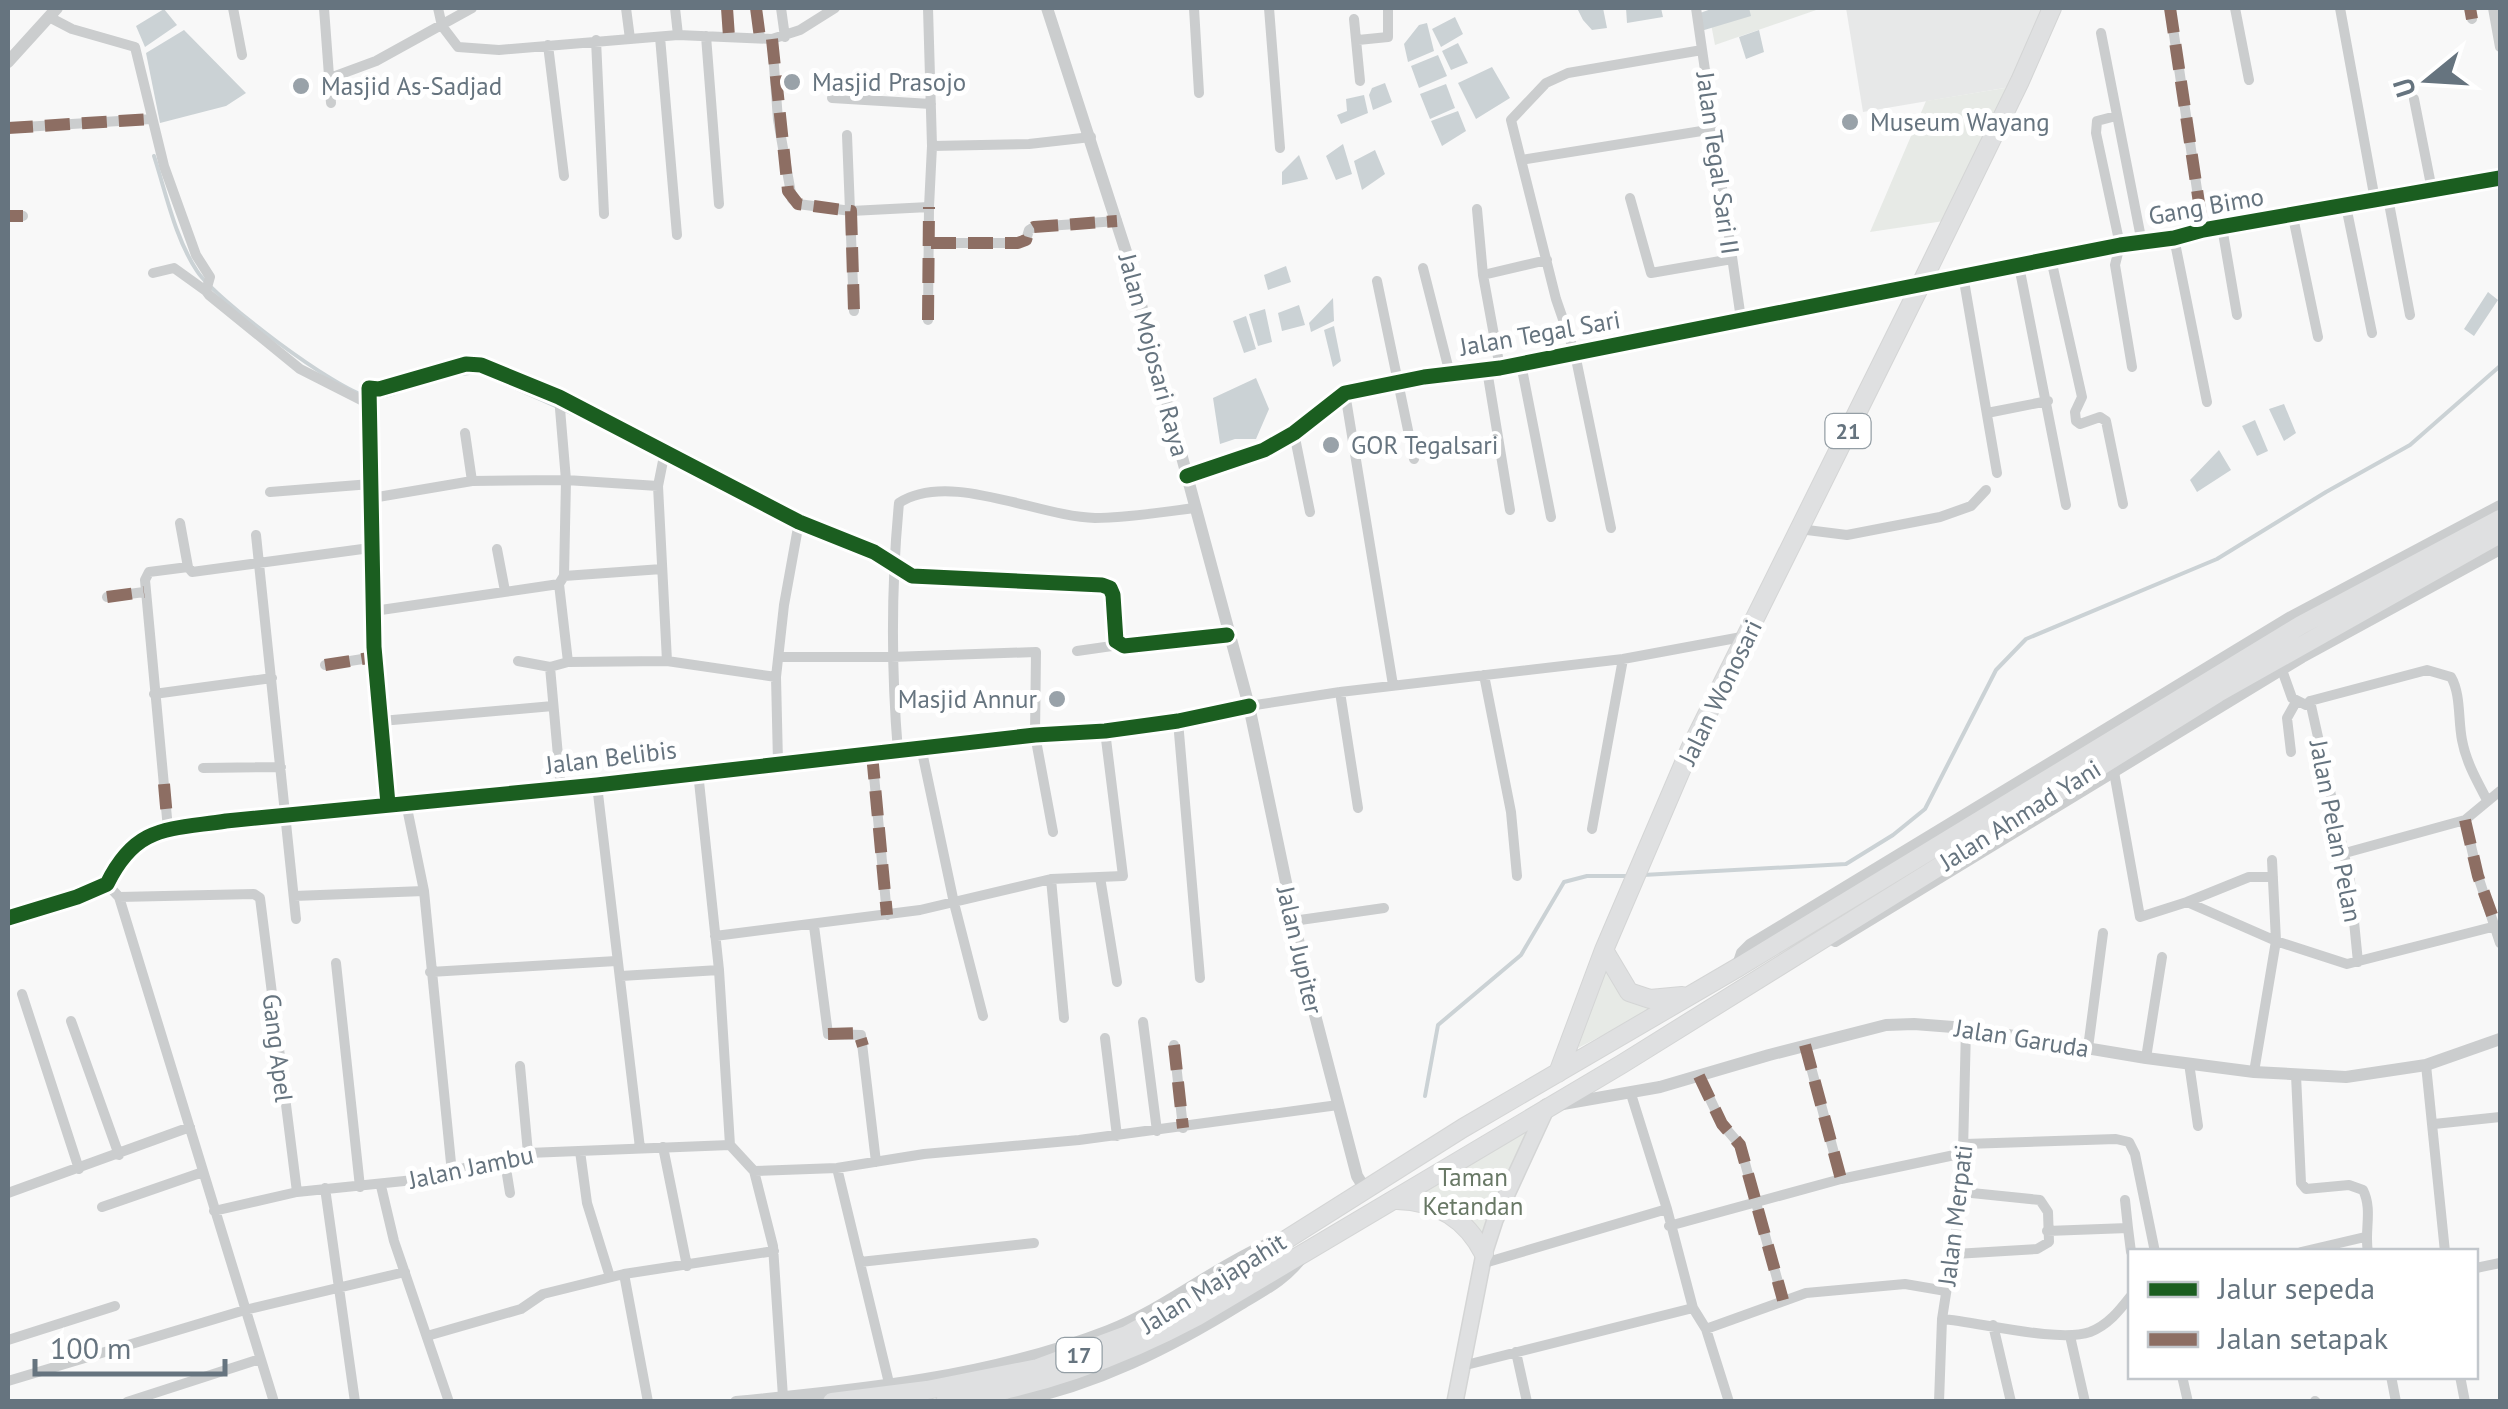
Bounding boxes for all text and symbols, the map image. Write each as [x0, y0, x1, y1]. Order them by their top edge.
north arrow [2378, 30, 2478, 130]
place label: Masjid Prasojo [812, 66, 966, 98]
street label: Jalan Tegal Sari II [1689, 69, 1747, 256]
place label: Masjid As-Sadjad [321, 70, 502, 102]
marker: Masjid Prasojo [781, 71, 803, 93]
text: U [2383, 74, 2424, 102]
marker: Masjid As-Sadjad [290, 75, 312, 97]
place label: Museum Wayang [1870, 106, 2050, 138]
marker: Museum Wayang [1839, 111, 1861, 133]
street label: Gang Bimo [2146, 180, 2266, 232]
street label: Jalan Mojosari Raya [1111, 249, 1196, 460]
street label: Jalan Tegal Sari [1456, 303, 1623, 363]
road number: 21 [1826, 414, 1870, 448]
place label: GOR Tegalsari [1351, 429, 1499, 461]
marker: GOR Tegalsari [1320, 434, 1342, 456]
street label: Jalan Wonosari [1671, 614, 1769, 771]
place label: Masjid Annur [898, 683, 1037, 715]
marker: Masjid Annur [1046, 688, 1068, 710]
street label: Jalan Belibis [543, 733, 678, 781]
street label: Jalan Pelan Pelan [2302, 736, 2369, 925]
street label: Jalan Ahmad Yani [1933, 753, 2107, 878]
street label: Jalan Jupiter [1270, 882, 1330, 1017]
street label: Gang Apel [255, 992, 301, 1105]
street label: Jalan Garuda [1952, 1011, 2091, 1064]
street label: Jalan Jambu [405, 1138, 536, 1196]
street label: Jalan Merpati [1930, 1143, 1980, 1288]
park label: Taman Ketandan [1423, 1161, 1523, 1222]
street label: Jalan Majapahit [1133, 1225, 1292, 1341]
legend [2128, 1249, 2478, 1379]
text: Jalur sepeda [2216, 1268, 2375, 1307]
scale bar [35, 1314, 225, 1376]
text: Jalan setapak [2216, 1318, 2389, 1357]
text: 100 m [50, 1328, 131, 1367]
road number: 17 [1056, 1338, 1102, 1372]

